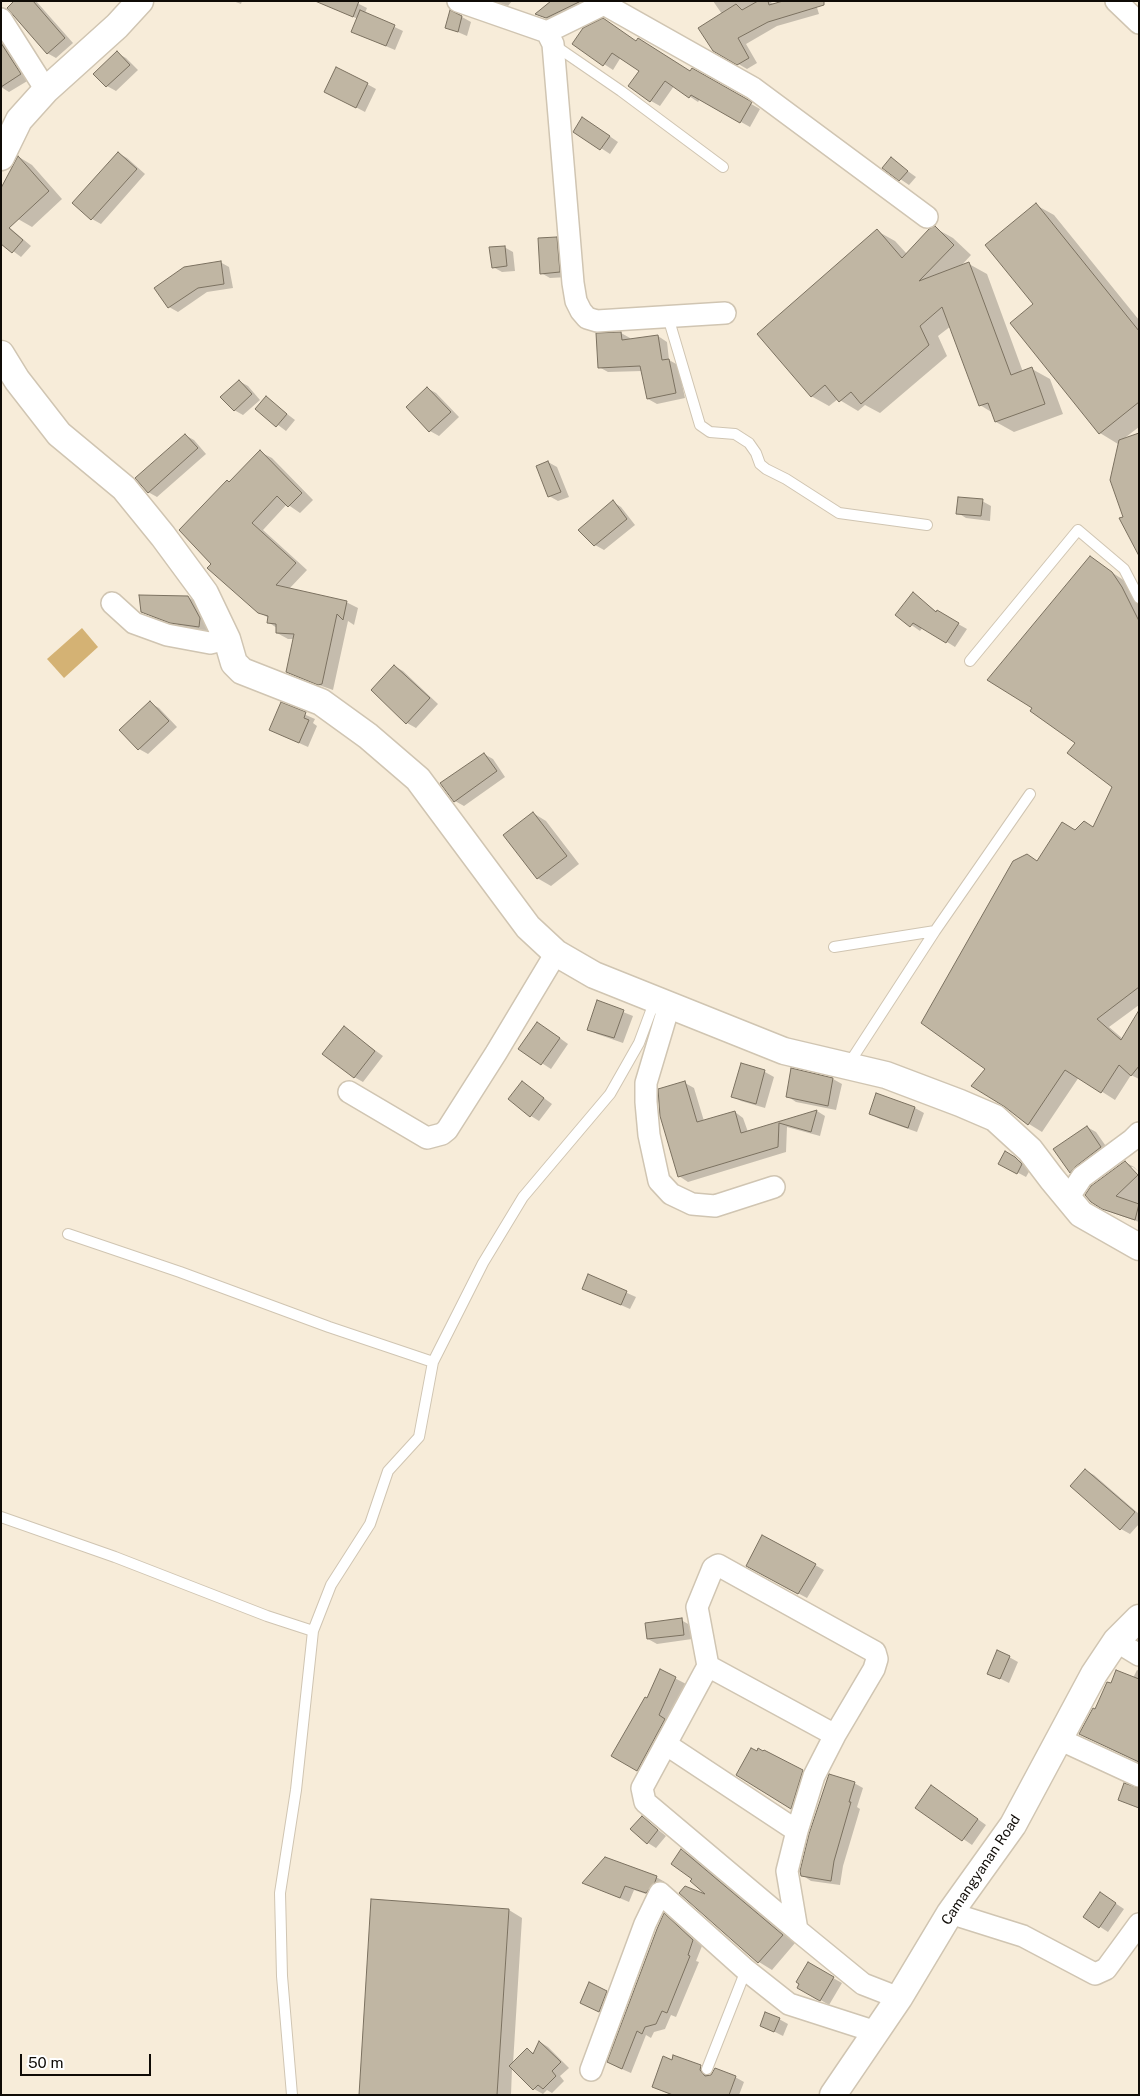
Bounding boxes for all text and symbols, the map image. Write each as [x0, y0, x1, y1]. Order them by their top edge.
street label: Camangyanan Road [938, 1812, 1024, 1928]
scale bar [22, 2044, 154, 2076]
text: 50 m [28, 2054, 63, 2071]

